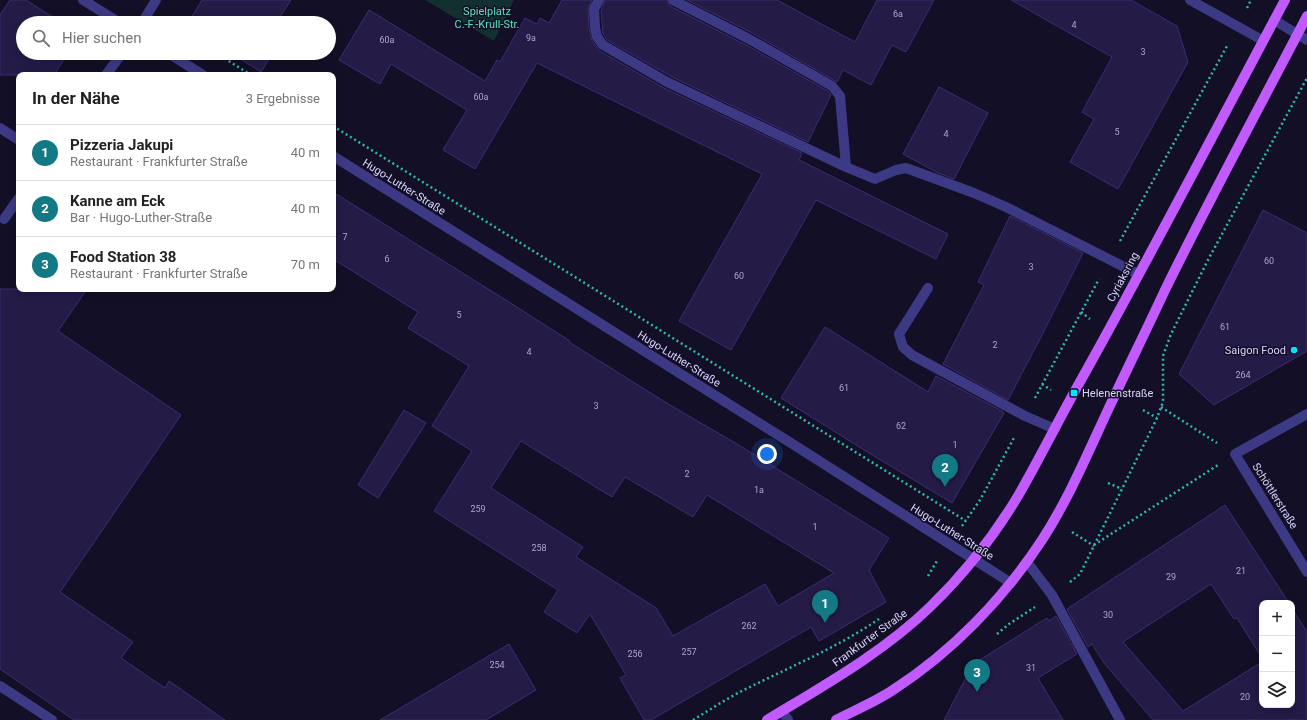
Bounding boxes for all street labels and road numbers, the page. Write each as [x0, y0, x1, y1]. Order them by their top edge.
street label: Hugo-Luther-Straße [360, 156, 448, 218]
street label: Cyriaksring [1104, 250, 1142, 304]
street label: Hugo-Luther-Straße [635, 328, 723, 390]
street label: Schöttlerstraße [1250, 461, 1301, 531]
street label: Hugo-Luther-Straße [908, 501, 996, 563]
street label: Frankfurter Straße [830, 607, 910, 669]

